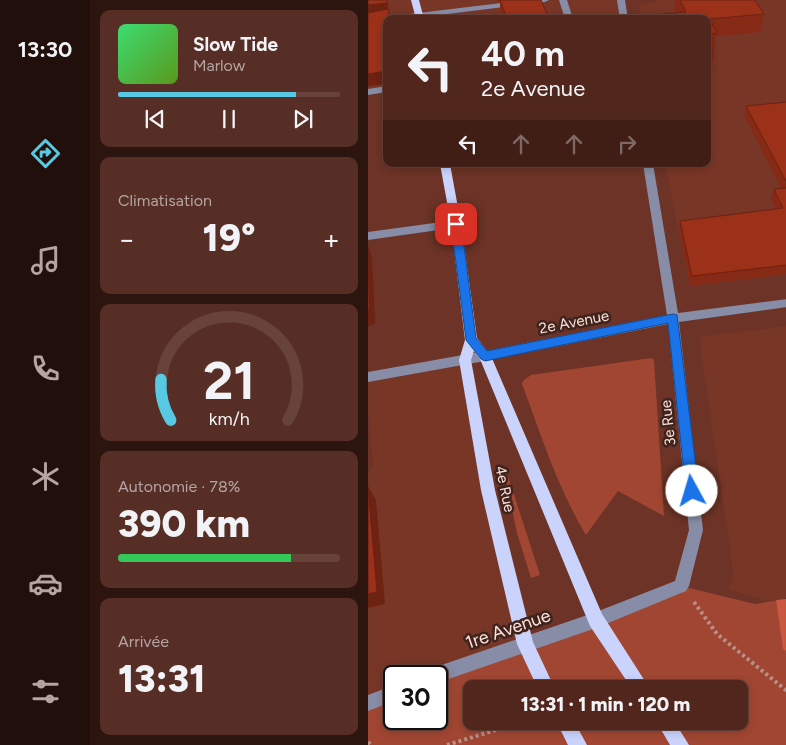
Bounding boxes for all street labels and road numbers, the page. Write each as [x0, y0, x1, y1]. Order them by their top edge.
street label: 2e Avenue [537, 306, 611, 338]
street label: 3e Rue [657, 399, 679, 447]
street label: 4e Rue [491, 464, 519, 514]
street label: 1re Avenue [462, 604, 554, 654]

